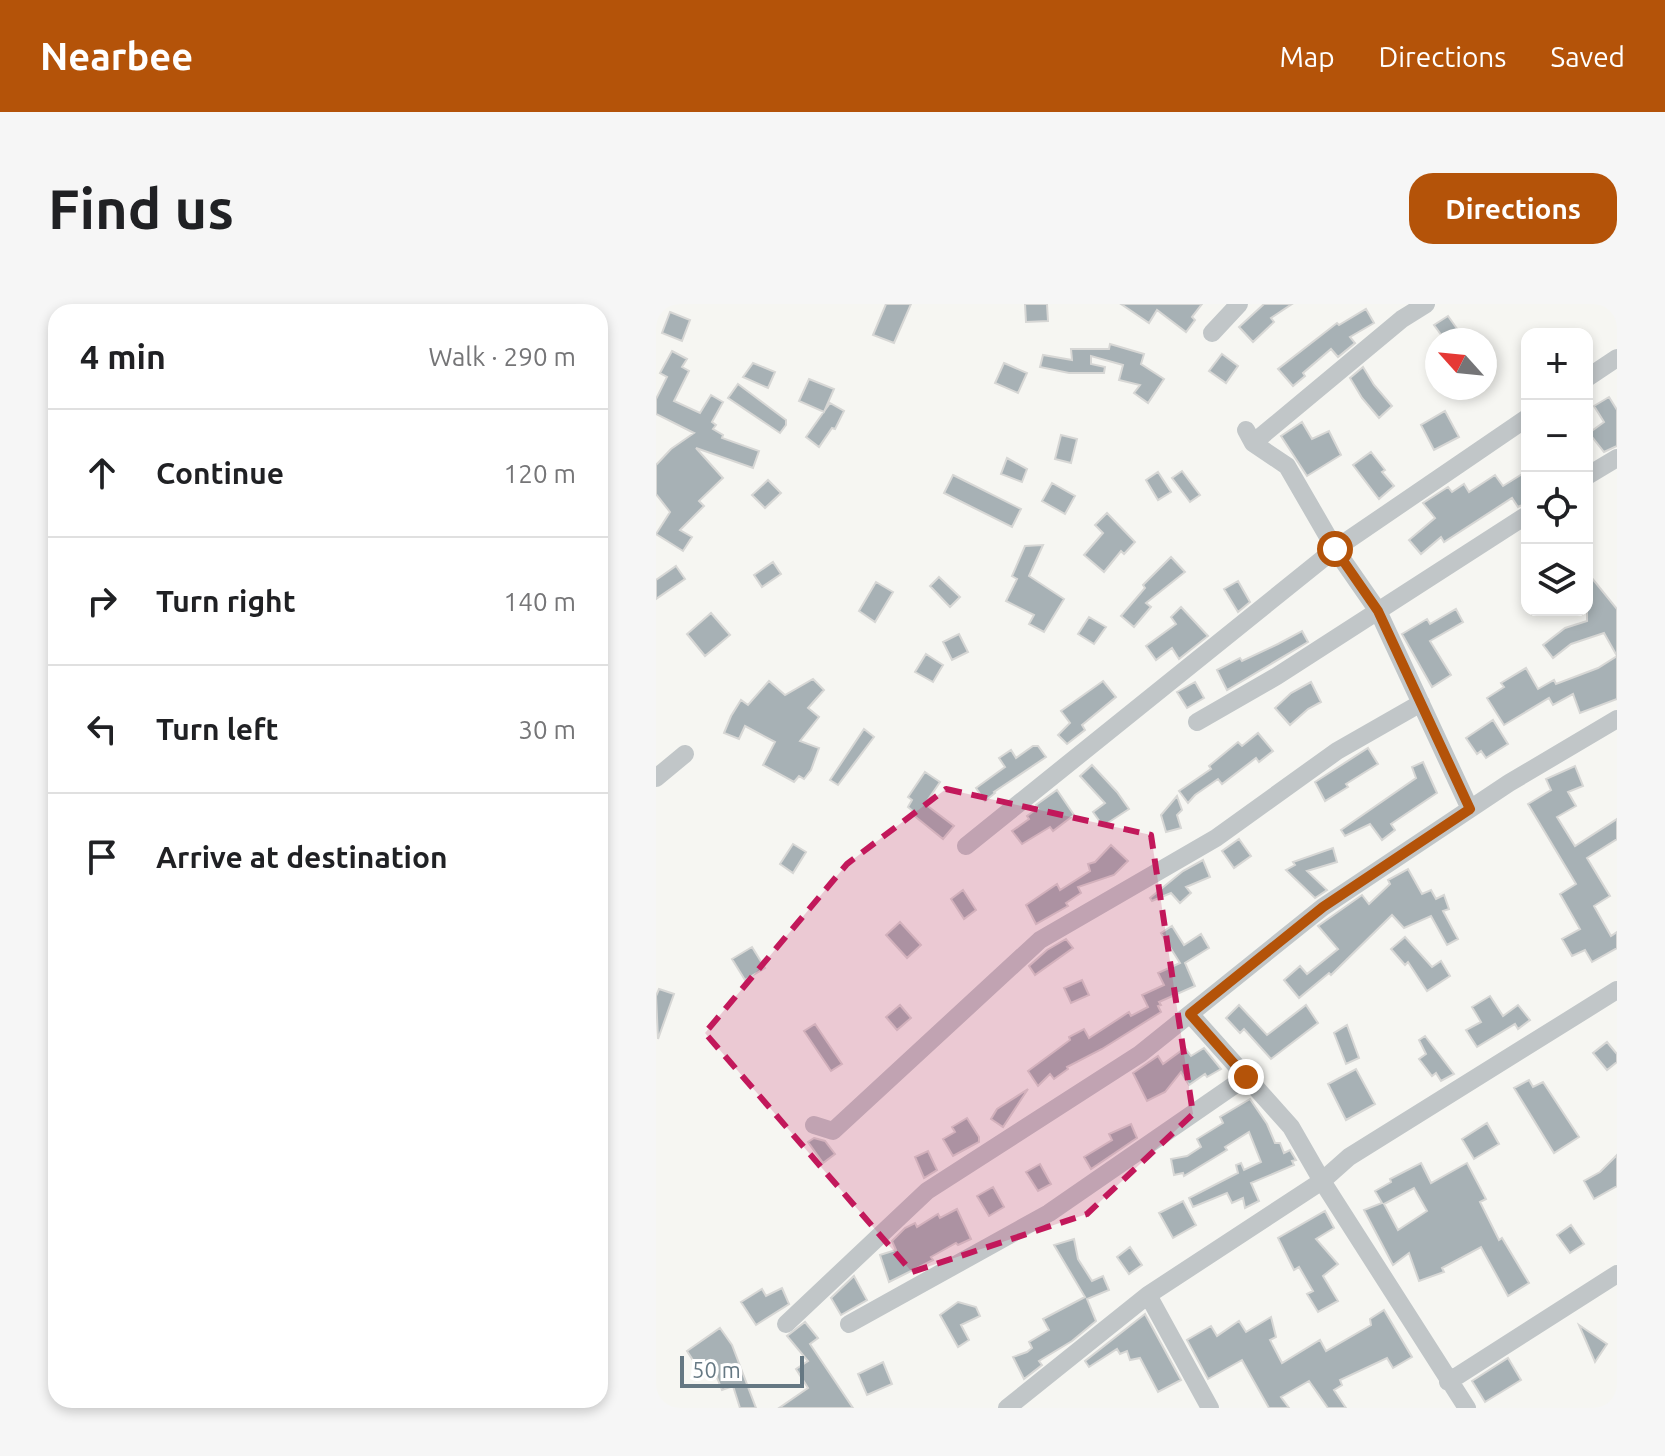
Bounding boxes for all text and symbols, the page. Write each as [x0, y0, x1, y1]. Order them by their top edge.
text: Nearbee [40, 35, 193, 77]
text: Map [1279, 41, 1335, 72]
text: Directions [1379, 41, 1506, 72]
text: Saved [1550, 41, 1625, 72]
button: Directions [1409, 173, 1617, 244]
text: Find us [48, 177, 234, 240]
north arrow [1425, 328, 1497, 400]
map controls [1521, 328, 1593, 616]
button: + [1521, 328, 1593, 400]
text: 4 min [80, 337, 166, 375]
text: Walk · 290 m [428, 342, 576, 371]
button: − [1521, 400, 1593, 472]
icon: ahead [80, 451, 124, 495]
text: Continue [156, 456, 284, 490]
text: 120 m [504, 459, 576, 488]
button: locate [1521, 472, 1593, 544]
route start [1317, 531, 1353, 567]
button: layers [1521, 544, 1593, 616]
icon: right [80, 579, 124, 623]
text: Turn right [156, 584, 296, 618]
text: 140 m [504, 587, 576, 616]
icon: left [80, 707, 124, 751]
text: Turn left [156, 712, 278, 746]
text: 30 m [518, 715, 576, 744]
icon: arrive [80, 835, 124, 879]
text: Arrive at destination [156, 840, 448, 874]
route end [1228, 1059, 1264, 1095]
scale bar [680, 1352, 804, 1388]
text: 50 m [692, 1357, 741, 1382]

